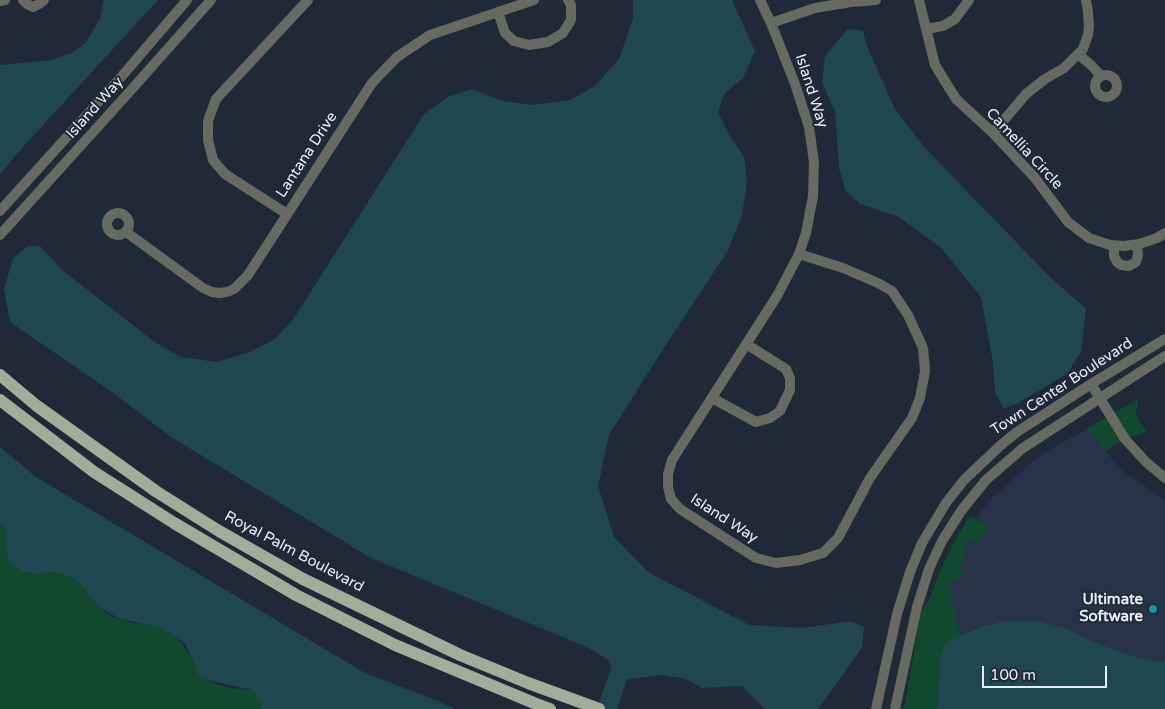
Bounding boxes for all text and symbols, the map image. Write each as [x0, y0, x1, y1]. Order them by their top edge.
street label: Island Way [791, 52, 831, 130]
street label: Island Way [63, 73, 127, 143]
street label: Camellia Circle [982, 105, 1066, 193]
street label: Lantana Drive [273, 109, 341, 201]
street label: Town Center Boulevard [988, 334, 1136, 440]
street label: Island Way [687, 491, 761, 547]
street label: Royal Palm Boulevard [221, 508, 367, 596]
place label: Ultimate Software [1079, 591, 1143, 626]
marker: Ultimate Software [1147, 603, 1159, 615]
scale bar [985, 656, 1110, 688]
text: 100 m [990, 666, 1036, 684]

